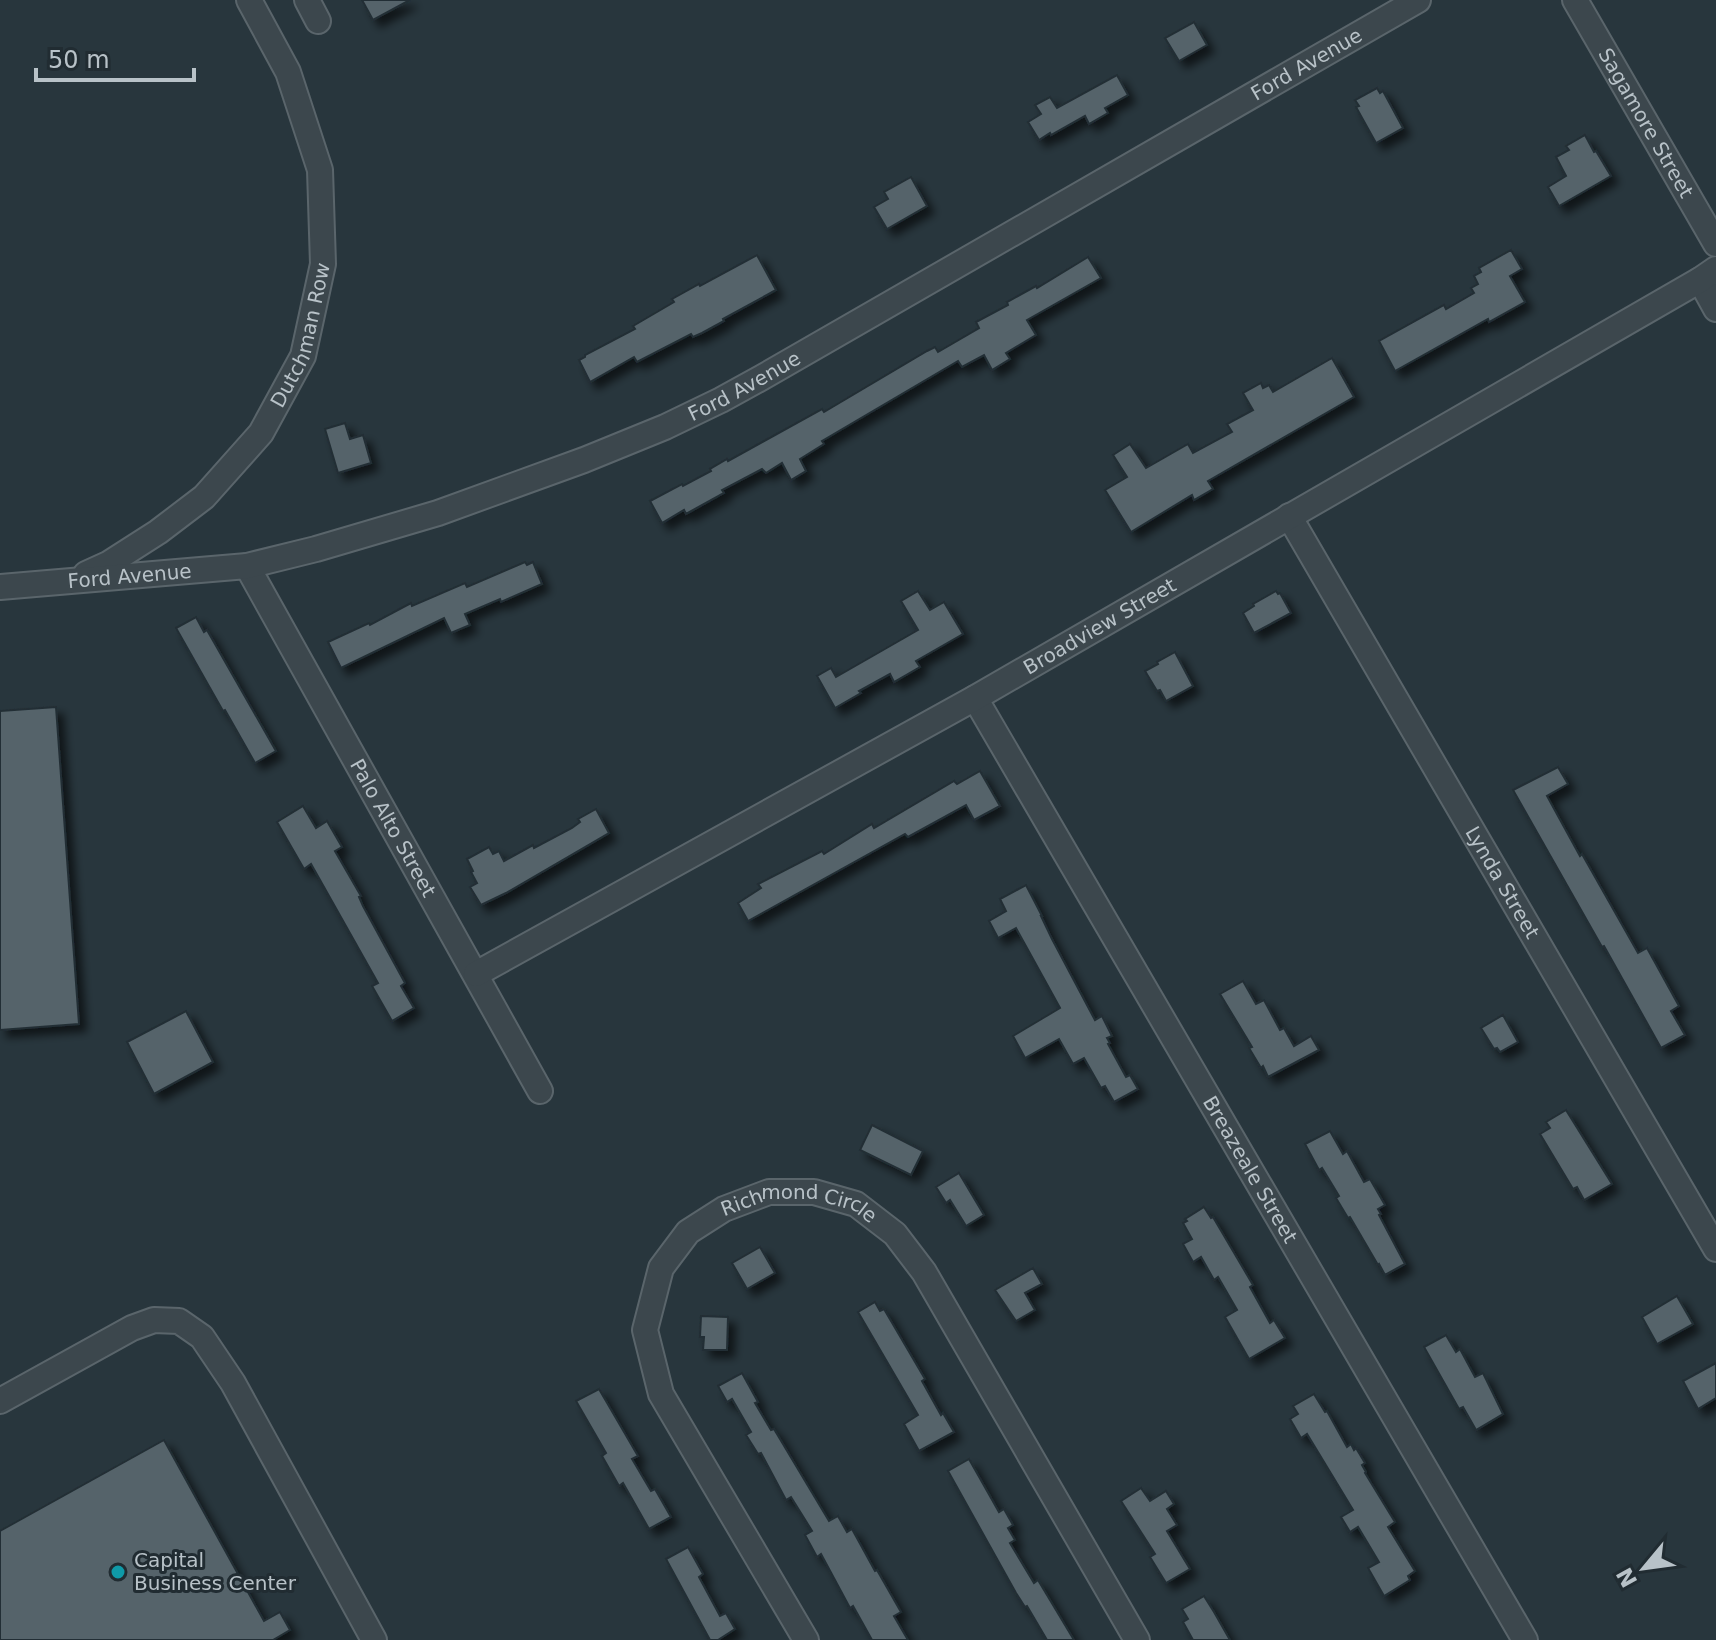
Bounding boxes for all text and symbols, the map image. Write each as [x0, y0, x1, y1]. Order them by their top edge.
street label: Ford Avenue [1247, 23, 1366, 106]
scale bar [36, 32, 194, 82]
street label: Sagamore Street [1593, 44, 1699, 202]
text: 50 m [48, 46, 110, 74]
street label: Dutchman Row [265, 260, 335, 412]
street label: Ford Avenue [684, 346, 805, 426]
street label: Ford Avenue [67, 559, 192, 593]
street label: Broadview Street [1019, 573, 1180, 680]
street label: Palo Alto Street [345, 755, 441, 901]
street label: Lynda Street [1460, 822, 1545, 943]
street label: Breazeale Street [1198, 1092, 1303, 1247]
street label: Richmond Circle [717, 1180, 882, 1228]
north arrow [1604, 1528, 1684, 1608]
place label: Capital Business Center [134, 1548, 297, 1595]
marker: Capital Business Center [109, 1563, 127, 1581]
text: N [1612, 1563, 1642, 1592]

